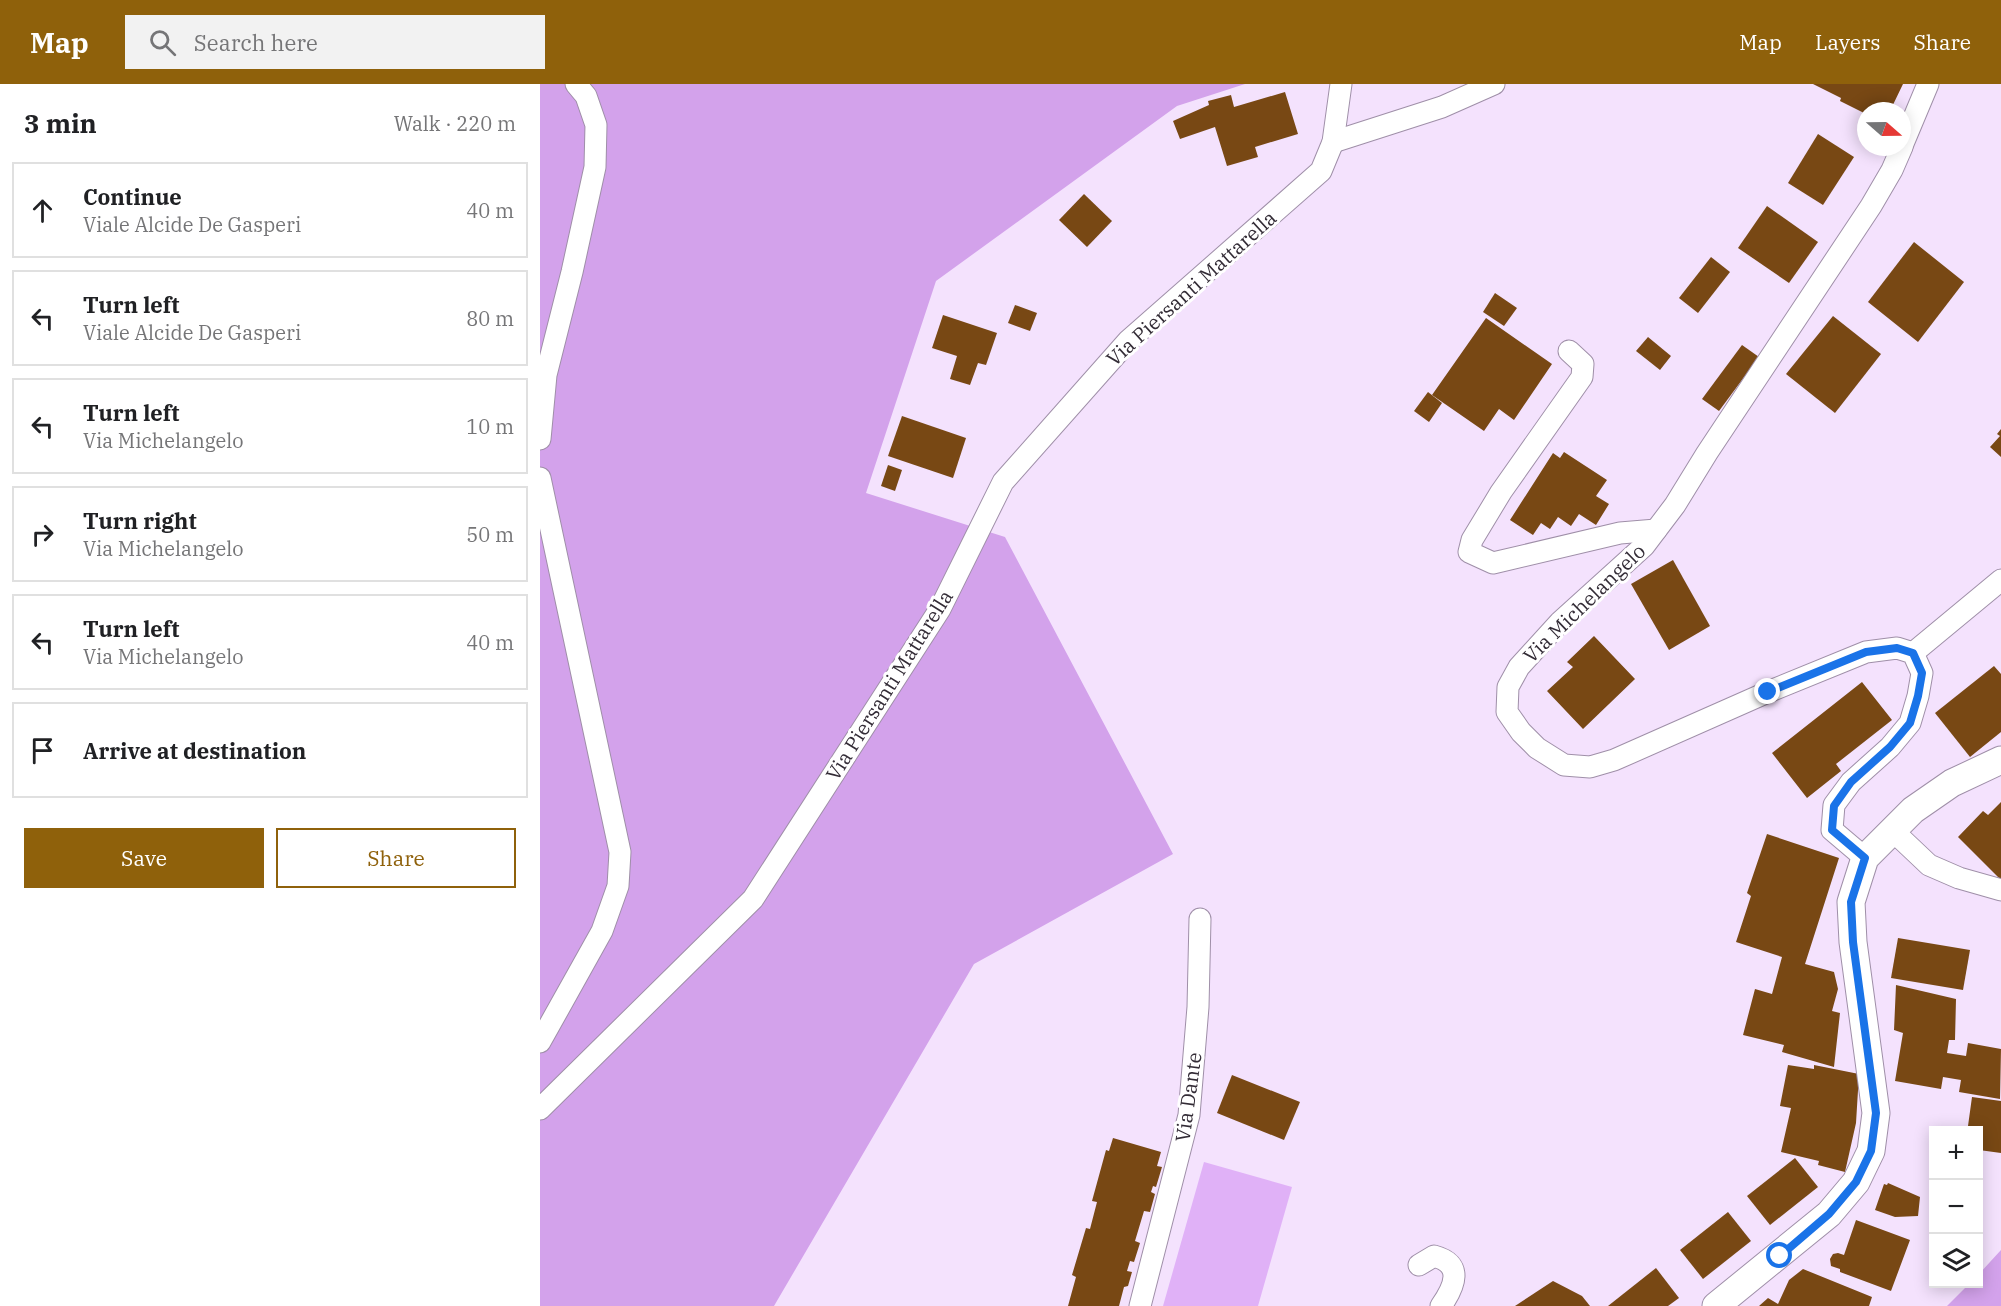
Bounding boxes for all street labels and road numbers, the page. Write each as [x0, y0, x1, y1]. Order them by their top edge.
street label: Via Piersanti Mattarella [1100, 204, 1282, 372]
street label: Via Michelangelo [1517, 538, 1651, 668]
street label: Via Piersanti Mattarella [819, 584, 959, 785]
street label: Via Dante [1168, 1050, 1208, 1144]

